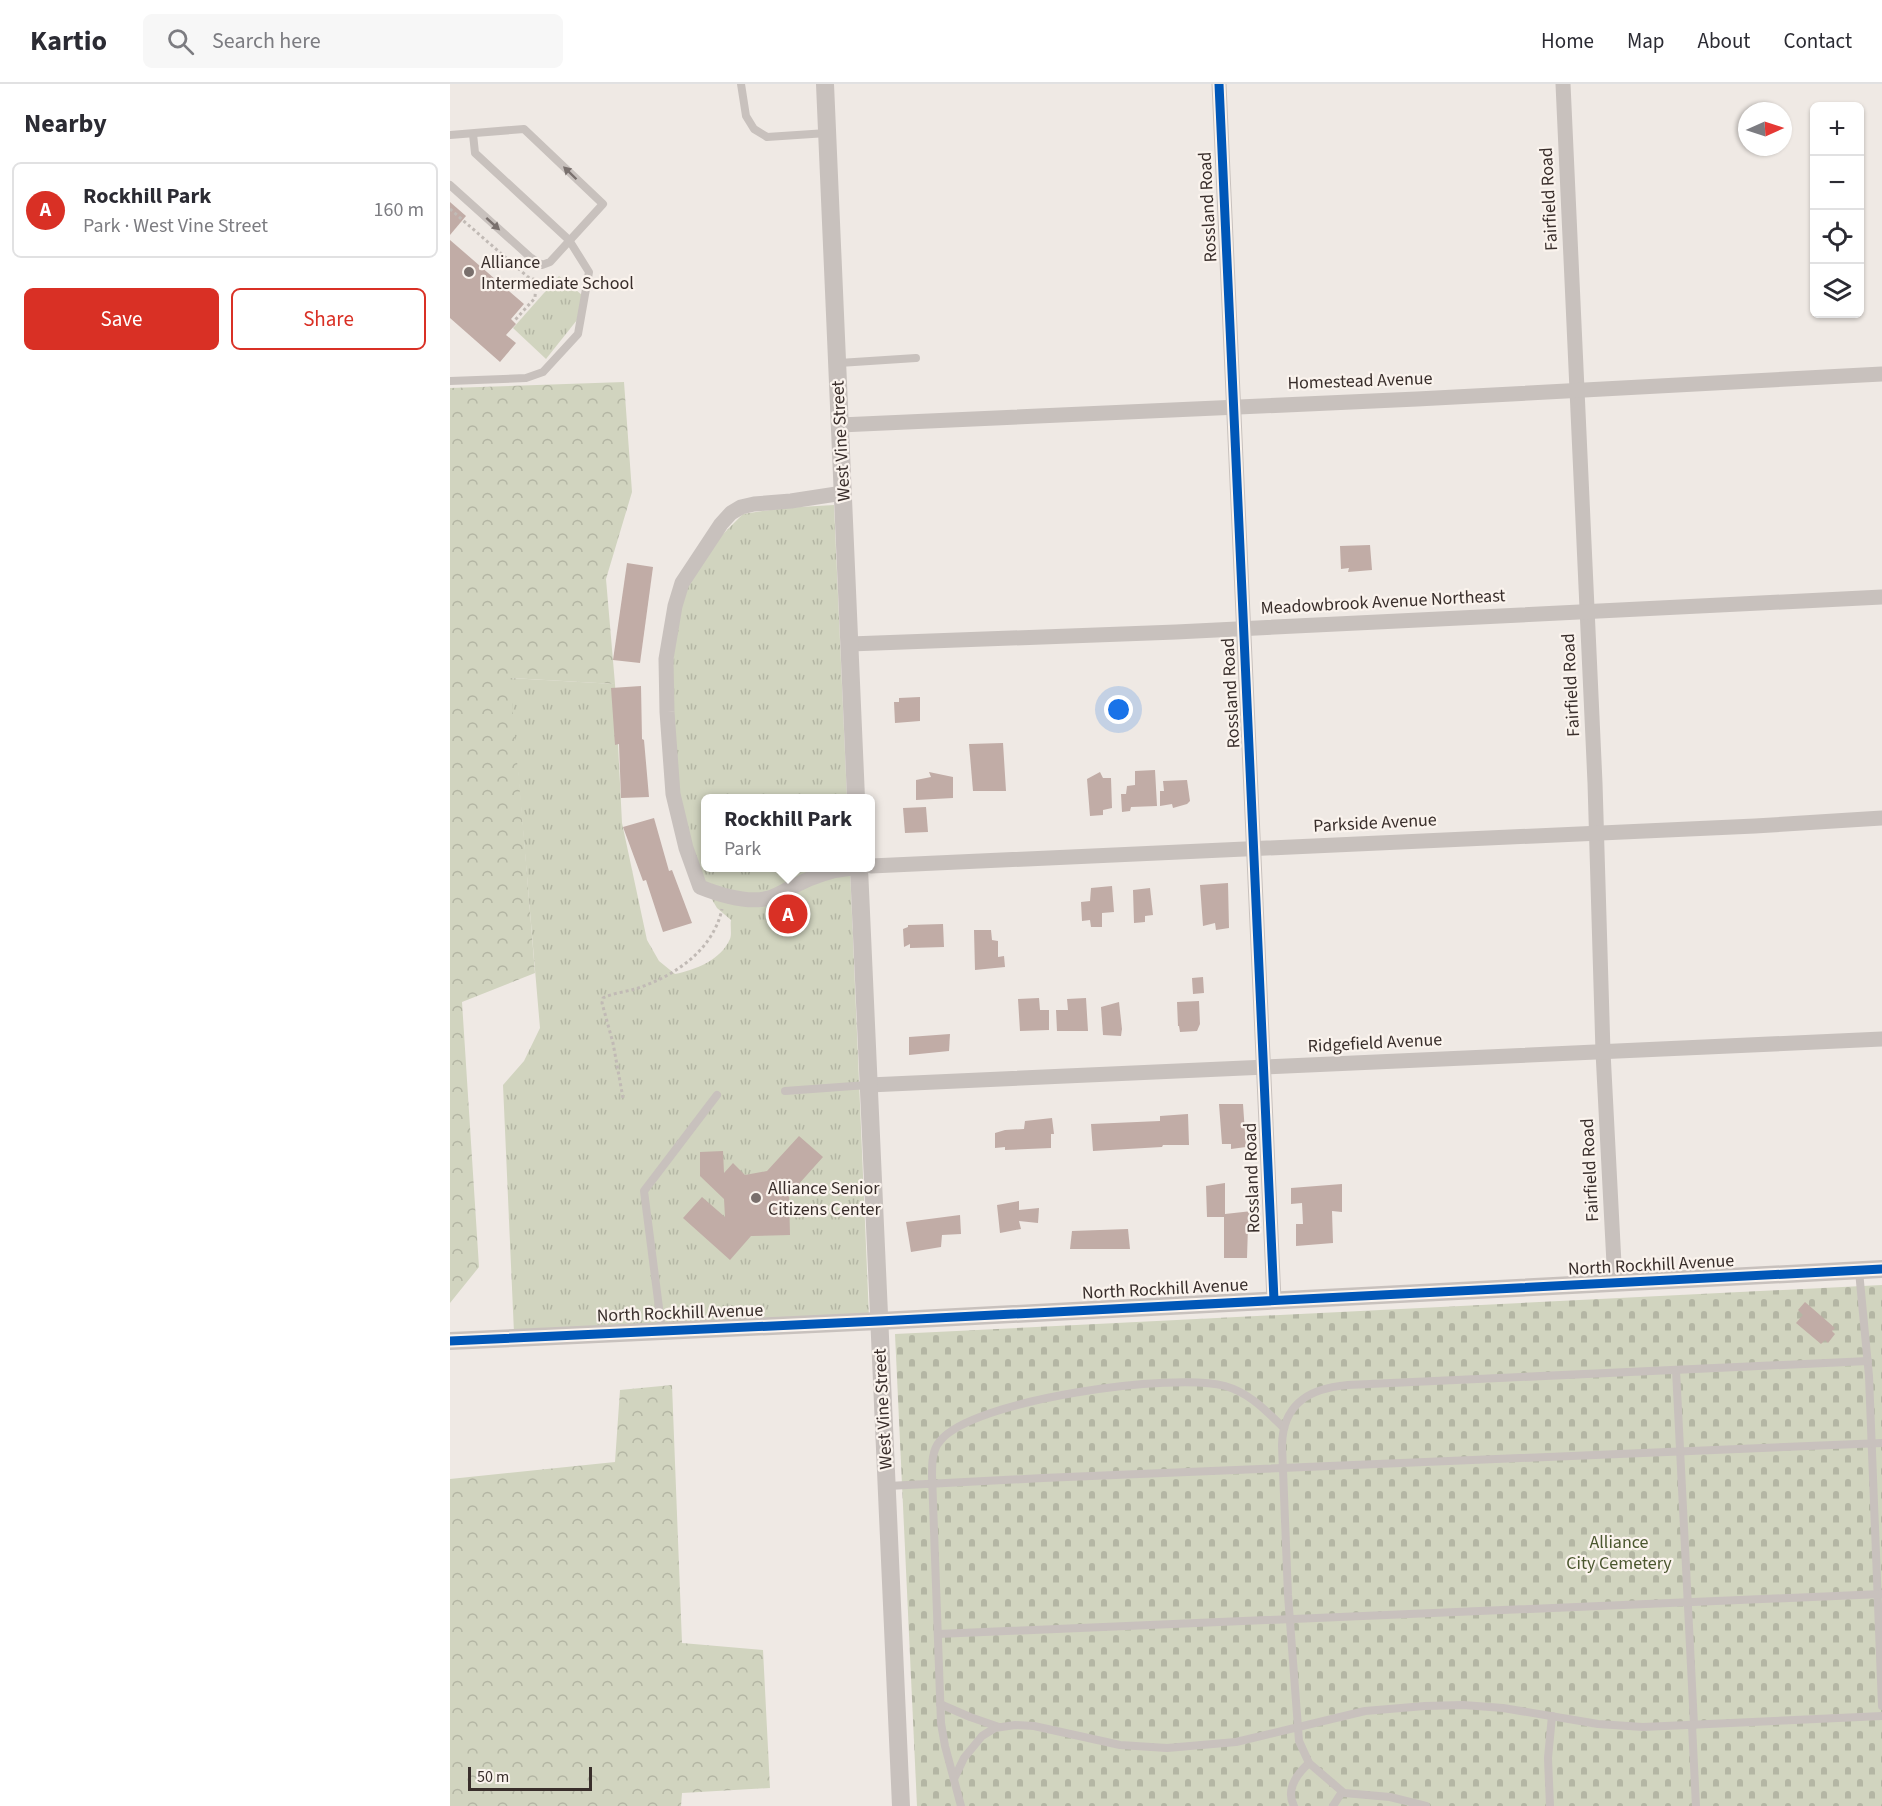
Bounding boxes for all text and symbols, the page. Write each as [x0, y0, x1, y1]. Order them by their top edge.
search box [143, 14, 563, 68]
text: Kartio [30, 21, 107, 61]
icon: search [164, 25, 197, 58]
text: Search here [212, 25, 321, 57]
text: Home [1541, 26, 1594, 56]
text: Map [1627, 26, 1665, 56]
text: About [1698, 26, 1750, 56]
text: Contact [1783, 26, 1852, 56]
north arrow [1738, 102, 1792, 156]
map controls [1810, 102, 1864, 318]
button: + [1810, 102, 1864, 156]
text: Nearby [24, 105, 107, 142]
street label: Fairfield Road [1534, 147, 1564, 251]
street label: Rossland Road [1193, 151, 1223, 263]
button: − [1810, 156, 1864, 210]
one-way arrow [563, 166, 578, 180]
text: Rockhill Park [83, 180, 211, 212]
text: A [40, 196, 51, 224]
text: 160 m [374, 196, 424, 224]
button: locate [1810, 210, 1864, 264]
text: Park · West Vine Street [83, 212, 268, 240]
one-way arrow [486, 217, 501, 231]
place label: Alliance Intermediate School [481, 250, 634, 296]
button: layers [1810, 264, 1864, 318]
marker: Alliance Intermediate School [462, 265, 476, 279]
button: Save [24, 288, 219, 350]
button: Share [231, 288, 426, 350]
street label: Homestead Avenue [1287, 366, 1433, 396]
street label: West Vine Street [825, 380, 857, 502]
street label: Meadowbrook Avenue Northeast [1260, 583, 1506, 621]
street label: Fairfield Road [1556, 633, 1586, 737]
street label: Rossland Road [1216, 637, 1246, 749]
your location [1104, 695, 1133, 724]
popup [701, 794, 875, 872]
text: Rockhill Park [724, 803, 852, 835]
street label: Parkside Avenue [1313, 807, 1437, 839]
text: Park [724, 835, 761, 863]
pin: A [768, 892, 808, 936]
street label: Ridgefield Avenue [1307, 1027, 1443, 1059]
street label: Fairfield Road [1575, 1118, 1605, 1222]
street label: Rossland Road [1238, 1122, 1266, 1234]
place label: Alliance Senior Citizens Center [768, 1176, 881, 1222]
marker: Alliance Senior Citizens Center [749, 1191, 763, 1205]
street label: North Rockhill Avenue [1567, 1248, 1735, 1282]
street label: North Rockhill Avenue [1081, 1272, 1249, 1306]
street label: North Rockhill Avenue [596, 1298, 764, 1328]
street label: West Vine Street [867, 1348, 899, 1470]
park label: Alliance City Cemetery [1566, 1530, 1672, 1576]
scale bar [468, 1764, 592, 1792]
text: 50 m [477, 1766, 509, 1788]

